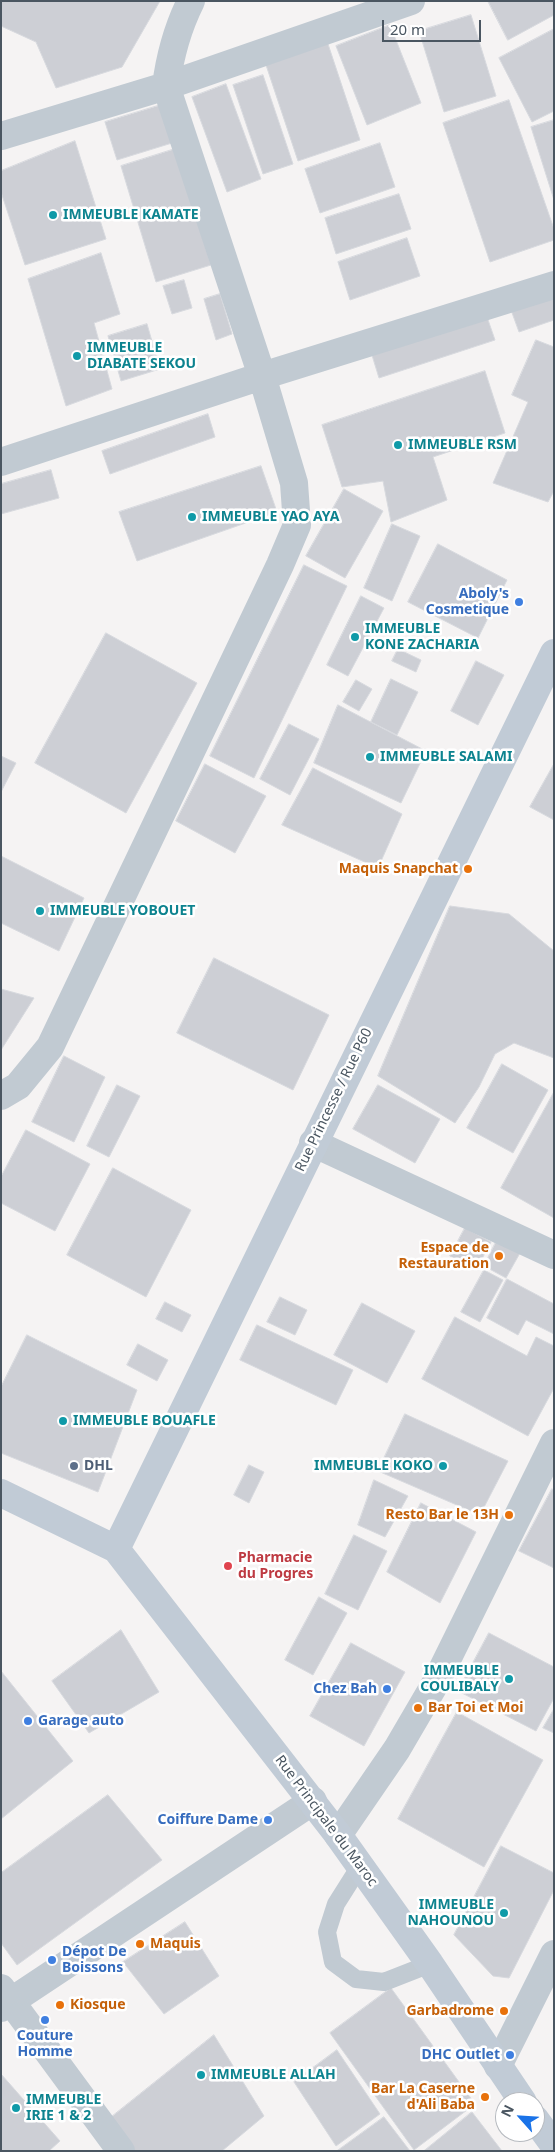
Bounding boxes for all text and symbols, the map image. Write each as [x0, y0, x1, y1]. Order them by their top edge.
scale bar [385, 10, 484, 42]
text: 20 m [390, 19, 425, 39]
place label: IMMEUBLE KAMATE [63, 207, 199, 223]
marker: IMMEUBLE KAMATE [47, 209, 59, 221]
place label: IMMEUBLE DIABATE SEKOU [87, 340, 196, 372]
marker: IMMEUBLE DIABATE SEKOU [71, 350, 83, 362]
place label: IMMEUBLE RSM [408, 437, 517, 453]
marker: IMMEUBLE RSM [392, 439, 404, 451]
place label: IMMEUBLE YAO AYA [202, 509, 339, 525]
marker: IMMEUBLE YAO AYA [186, 511, 198, 523]
place label: Aboly's Cosmetique [426, 586, 509, 618]
marker: Aboly's Cosmetique [513, 596, 525, 608]
place label: IMMEUBLE KONE ZACHARIA [365, 621, 479, 654]
marker: IMMEUBLE KONE ZACHARIA [349, 631, 361, 643]
place label: IMMEUBLE SALAMI [380, 749, 512, 765]
marker: IMMEUBLE SALAMI [364, 751, 376, 763]
place label: Maquis Snapchat [339, 861, 458, 877]
marker: Maquis Snapchat [462, 863, 474, 875]
place label: IMMEUBLE YOBOUET [50, 903, 195, 919]
marker: IMMEUBLE YOBOUET [34, 905, 46, 917]
street label: Rue Princesse / Rue P60 [292, 1026, 376, 1174]
place label: Espace de Restauration [398, 1240, 489, 1272]
marker: Espace de Restauration [493, 1250, 505, 1262]
place label: IMMEUBLE BOUAFLE [73, 1413, 216, 1429]
marker: IMMEUBLE BOUAFLE [57, 1415, 69, 1427]
place label: DHL [84, 1458, 113, 1474]
place label: IMMEUBLE KOKO [314, 1458, 433, 1474]
marker: DHL [68, 1460, 80, 1472]
marker: IMMEUBLE KOKO [437, 1460, 449, 1472]
place label: Resto Bar le 13H [385, 1507, 499, 1523]
marker: Resto Bar le 13H [503, 1509, 515, 1521]
place label: Pharmacie du Progres [238, 1550, 313, 1582]
marker: Pharmacie du Progres [222, 1560, 234, 1572]
place label: IMMEUBLE COULIBALY [420, 1663, 499, 1695]
marker: IMMEUBLE COULIBALY [503, 1673, 515, 1685]
place label: Chez Bah [313, 1681, 377, 1697]
marker: Chez Bah [381, 1683, 393, 1695]
place label: Bar Toi et Moi [428, 1700, 523, 1716]
marker: Bar Toi et Moi [412, 1702, 424, 1714]
place label: Garage auto [38, 1713, 124, 1729]
marker: Garage auto [22, 1715, 34, 1727]
street label: Rue Principale du Maroc [271, 1752, 381, 1890]
place label: Coiffure Dame [158, 1812, 258, 1828]
marker: Coiffure Dame [262, 1814, 274, 1826]
place label: IMMEUBLE NAHOUNOU [408, 1897, 494, 1930]
marker: IMMEUBLE NAHOUNOU [498, 1907, 510, 1919]
place label: Maquis [150, 1936, 201, 1952]
marker: Maquis [134, 1938, 146, 1950]
place label: Dépot De Boissons [62, 1944, 127, 1976]
marker: Dépot De Boissons [46, 1954, 58, 1966]
place label: Kiosque [70, 1997, 126, 2013]
marker: Kiosque [54, 1999, 66, 2011]
place label: Garbadrome [406, 2003, 494, 2019]
marker: Garbadrome [498, 2005, 510, 2017]
marker: Couture Homme [39, 2014, 51, 2026]
place label: Couture Homme [17, 2028, 73, 2060]
place label: DHC Outlet [422, 2047, 500, 2063]
marker: DHC Outlet [504, 2049, 516, 2061]
place label: IMMEUBLE ALLAH [211, 2067, 336, 2083]
marker: IMMEUBLE ALLAH [195, 2069, 207, 2081]
place label: Bar La Caserne d'Ali Baba [371, 2081, 475, 2114]
marker: Bar La Caserne d'Ali Baba [479, 2091, 491, 2103]
place label: IMMEUBLE IRIE 1 & 2 [26, 2092, 101, 2124]
north arrow [495, 2092, 545, 2142]
text: N [496, 2101, 518, 2120]
marker: IMMEUBLE IRIE 1 & 2 [10, 2102, 22, 2114]

